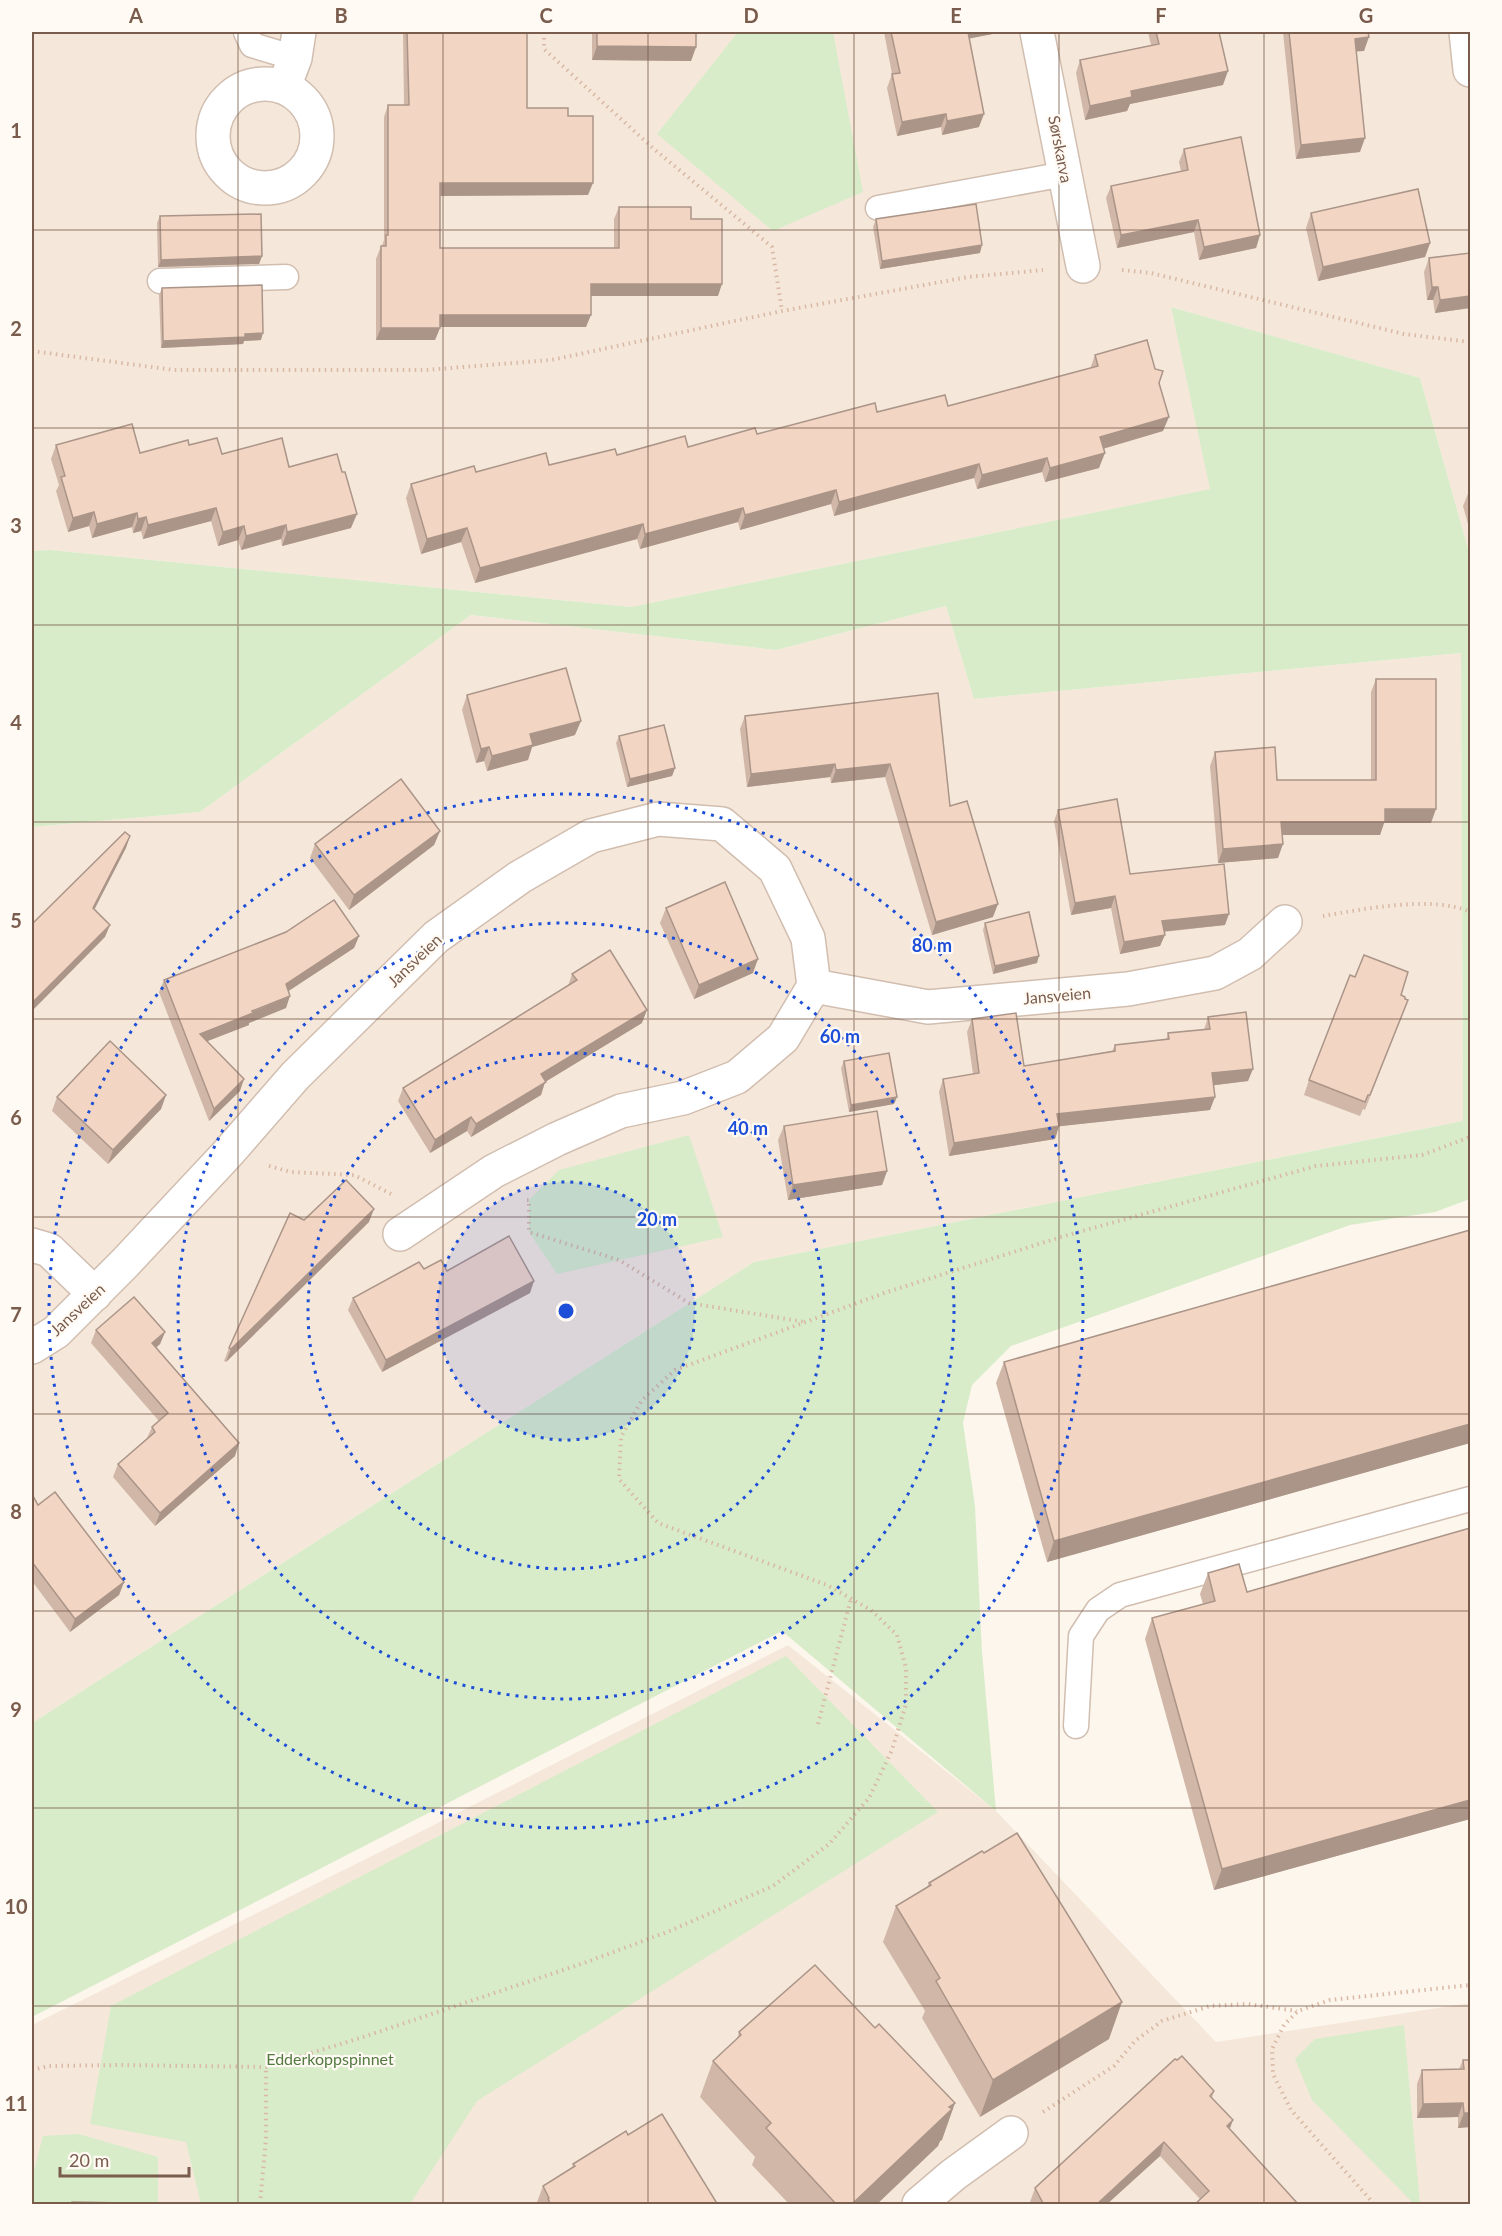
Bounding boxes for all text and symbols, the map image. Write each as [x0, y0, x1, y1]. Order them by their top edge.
text: A [128, 3, 143, 27]
text: B [334, 3, 348, 27]
text: C [539, 3, 553, 27]
text: D [743, 3, 759, 27]
text: E [950, 3, 962, 27]
text: F [1155, 3, 1167, 27]
text: G [1359, 3, 1373, 27]
street label: Sørskarva [1045, 114, 1077, 184]
text: 1 [10, 118, 22, 142]
text: 2 [10, 316, 22, 340]
text: 3 [10, 513, 22, 537]
text: 4 [10, 710, 22, 734]
text: 5 [10, 908, 22, 932]
street label: Jansveien [383, 930, 445, 990]
text: 80 m [912, 934, 952, 956]
street label: Jansveien [1022, 983, 1092, 1007]
text: 60 m [820, 1025, 860, 1047]
text: 6 [10, 1105, 22, 1129]
text: 40 m [728, 1117, 768, 1139]
text: 20 m [637, 1208, 677, 1230]
street label: Jansveien [46, 1279, 108, 1339]
centre of rings [556, 1301, 576, 1321]
text: 7 [10, 1302, 22, 1326]
text: 8 [10, 1499, 22, 1523]
text: 9 [10, 1697, 22, 1721]
text: 10 [4, 1894, 28, 1918]
park label: Edderkoppspinnet [266, 2049, 394, 2068]
text: 11 [4, 2091, 28, 2115]
scale bar [60, 2140, 189, 2178]
text: 20 m [69, 2149, 109, 2171]

